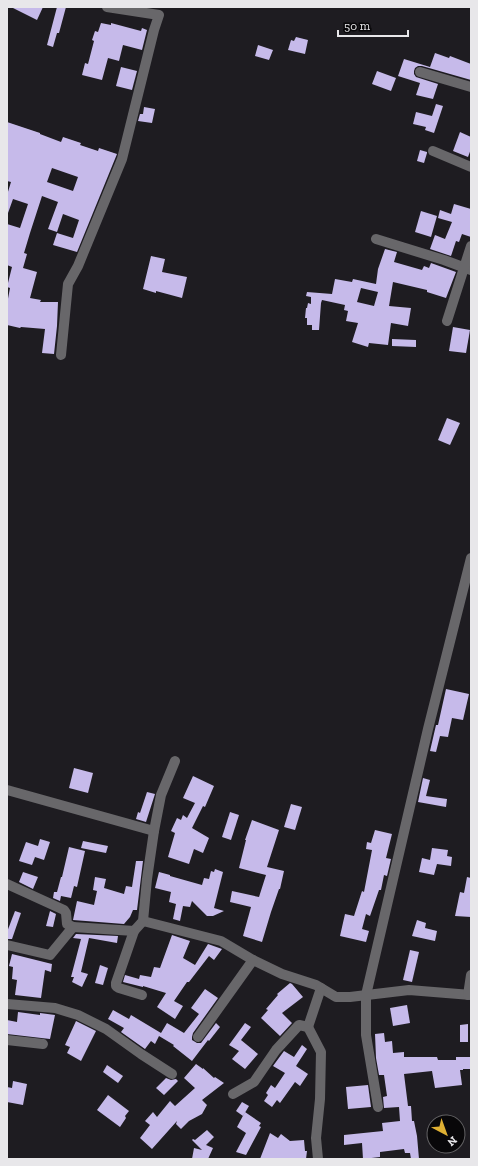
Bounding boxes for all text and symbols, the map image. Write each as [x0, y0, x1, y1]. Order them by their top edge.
scale bar [338, 12, 408, 38]
text: 50 m [344, 19, 371, 33]
north arrow [426, 1114, 466, 1154]
text: N [444, 1134, 460, 1149]

